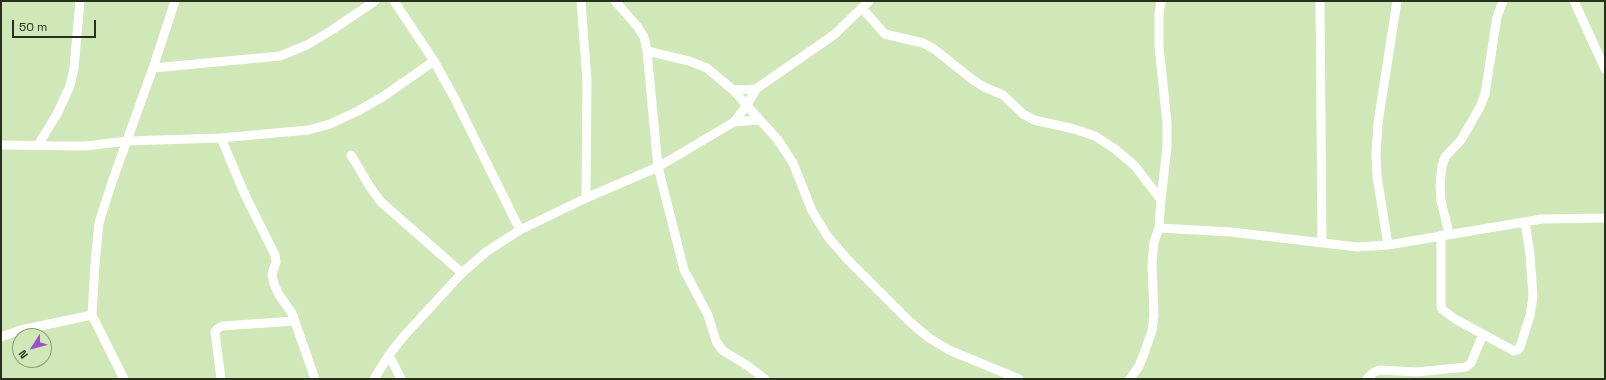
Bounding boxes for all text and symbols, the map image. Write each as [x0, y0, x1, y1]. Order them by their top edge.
scale bar [14, 12, 98, 38]
text: 50 m [19, 19, 47, 35]
north arrow [12, 328, 52, 368]
text: N [15, 347, 31, 362]

